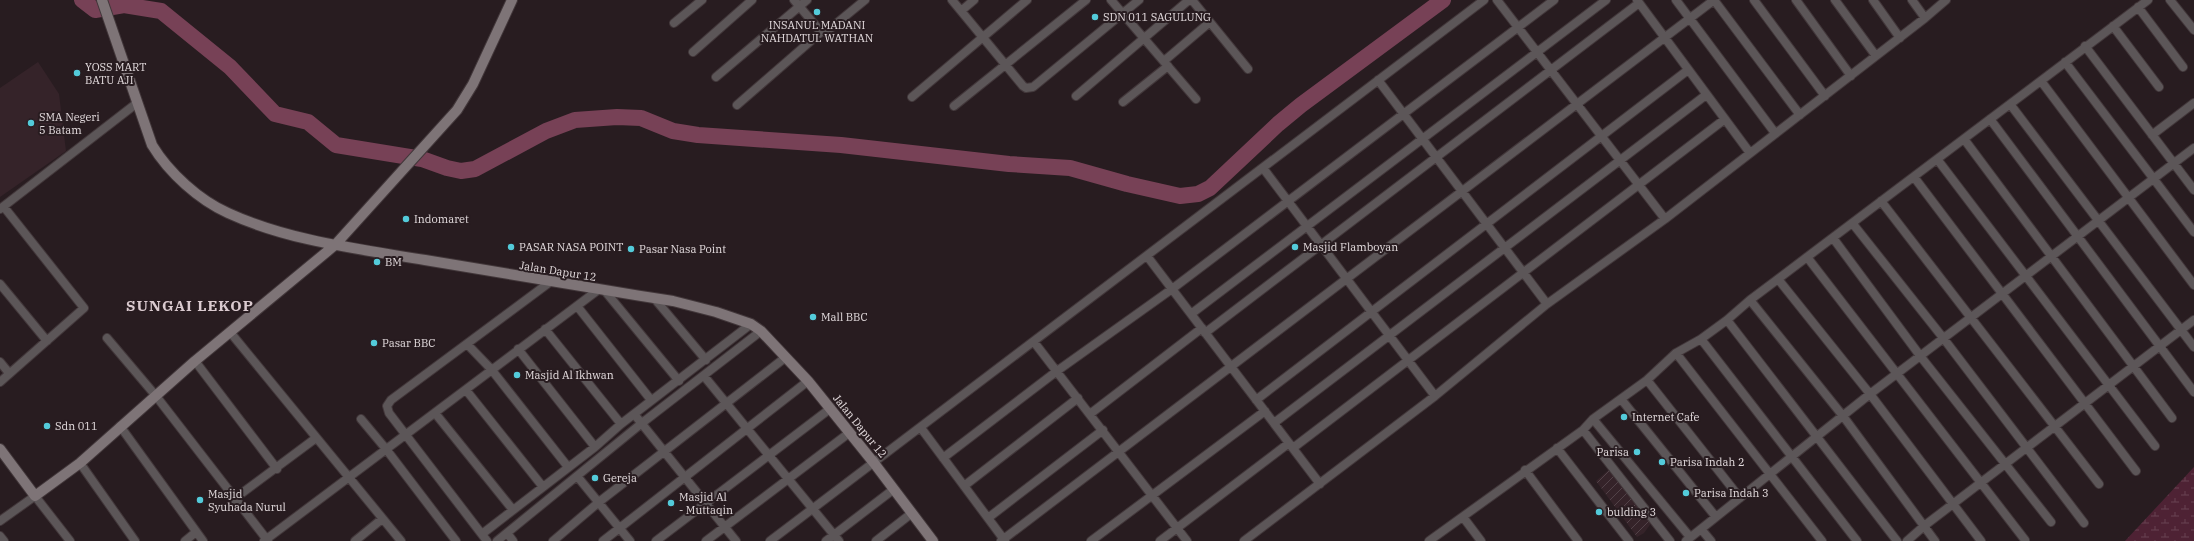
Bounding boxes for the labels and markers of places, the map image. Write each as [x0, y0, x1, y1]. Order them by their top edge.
marker: INSANUL MADANI NAHDATUL WATHAN [812, 7, 822, 17]
place label: SDN 011 SAGULUNG [1103, 10, 1211, 24]
marker: SDN 011 SAGULUNG [1090, 12, 1100, 22]
place label: INSANUL MADANI NAHDATUL WATHAN [761, 18, 874, 45]
place label: YOSS MART BATU AJI [85, 60, 146, 87]
marker: YOSS MART BATU AJI [72, 68, 82, 78]
place label: SMA Negeri 5 Batam [39, 110, 100, 137]
marker: SMA Negeri 5 Batam [26, 118, 36, 128]
place label: Indomaret [414, 212, 469, 226]
marker: Indomaret [401, 214, 411, 224]
place label: PASAR NASA POINT [519, 240, 624, 254]
place label: Masjid Flamboyan [1303, 240, 1398, 254]
marker: PASAR NASA POINT [506, 242, 516, 252]
place label: Pasar Nasa Point [639, 242, 726, 256]
marker: Masjid Flamboyan [1290, 242, 1300, 252]
marker: Pasar Nasa Point [626, 244, 636, 254]
place label: BM [385, 255, 402, 269]
marker: BM [372, 257, 382, 267]
place label: Mall BBC [821, 310, 868, 324]
marker: Mall BBC [808, 312, 818, 322]
place label: Pasar BBC [382, 336, 435, 350]
marker: Pasar BBC [369, 338, 379, 348]
place label: Masjid Al Ikhwan [525, 368, 614, 382]
marker: Masjid Al Ikhwan [512, 370, 522, 380]
place label: Internet Cafe [1632, 410, 1700, 424]
marker: Internet Cafe [1619, 412, 1629, 422]
place label: Sdn 011 [55, 419, 98, 433]
marker: Sdn 011 [42, 421, 52, 431]
place label: Parisa [1597, 445, 1629, 459]
marker: Parisa [1632, 447, 1642, 457]
place label: Parisa Indah 2 [1670, 455, 1745, 469]
marker: Parisa Indah 2 [1657, 457, 1667, 467]
place label: Gereja [603, 471, 637, 485]
marker: Gereja [590, 473, 600, 483]
place label: Parisa Indah 3 [1694, 486, 1769, 500]
place label: Masjid Syuhada Nurul [208, 487, 286, 514]
marker: Parisa Indah 3 [1681, 488, 1691, 498]
place label: Masjid Al - Muttaqin [679, 490, 733, 517]
marker: Masjid Syuhada Nurul [195, 495, 205, 505]
marker: Masjid Al - Muttaqin [666, 498, 676, 508]
place label: bulding 3 [1607, 505, 1656, 519]
marker: bulding 3 [1594, 507, 1604, 517]

